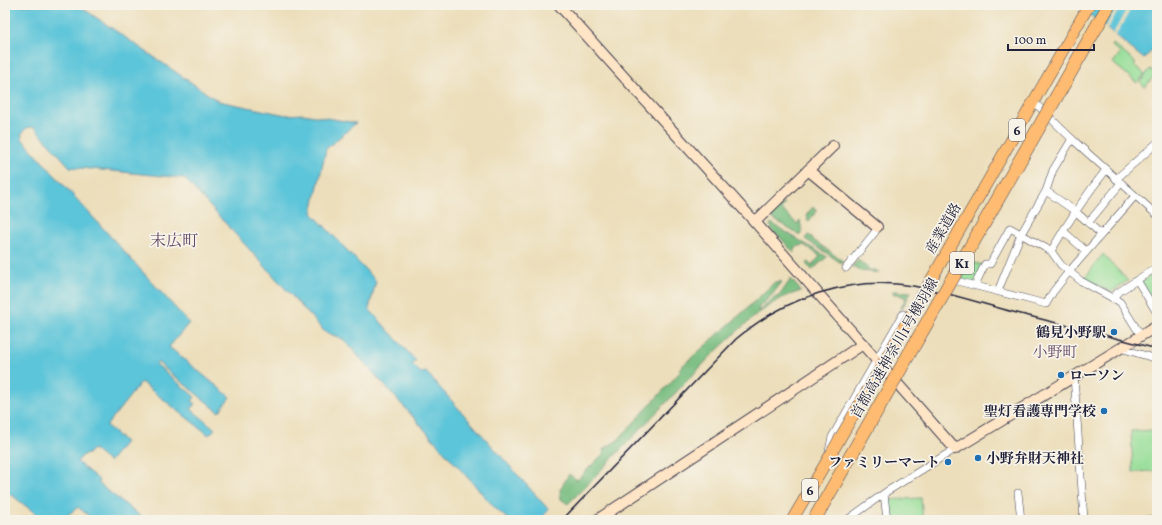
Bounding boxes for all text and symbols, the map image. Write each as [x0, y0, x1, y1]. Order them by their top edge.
scale bar [1008, 26, 1094, 52]
text: 100 m [1014, 33, 1047, 49]
road number: 6 [1009, 119, 1025, 141]
street label: 産業道路 [922, 200, 967, 258]
district label: 末広町 [150, 231, 198, 253]
road number: K1 [950, 252, 974, 274]
street label: 首都高速神奈川1号横羽線 [847, 275, 943, 423]
place label: 鶴見小野駅 [1036, 324, 1106, 343]
marker: 鶴見小野駅 [1109, 327, 1119, 337]
district label: 小野町 [1032, 343, 1078, 364]
place label: ローソン [1069, 367, 1124, 386]
marker: ローソン [1056, 370, 1066, 380]
place label: 聖灯看護専門学校 [984, 403, 1096, 422]
marker: 聖灯看護専門学校 [1099, 406, 1109, 416]
place label: 小野弁財天神社 [986, 450, 1084, 469]
marker: 小野弁財天神社 [973, 453, 983, 463]
place label: ファミリーマート [828, 454, 940, 473]
marker: ファミリーマート [943, 457, 953, 467]
road number: 6 [802, 479, 818, 501]

